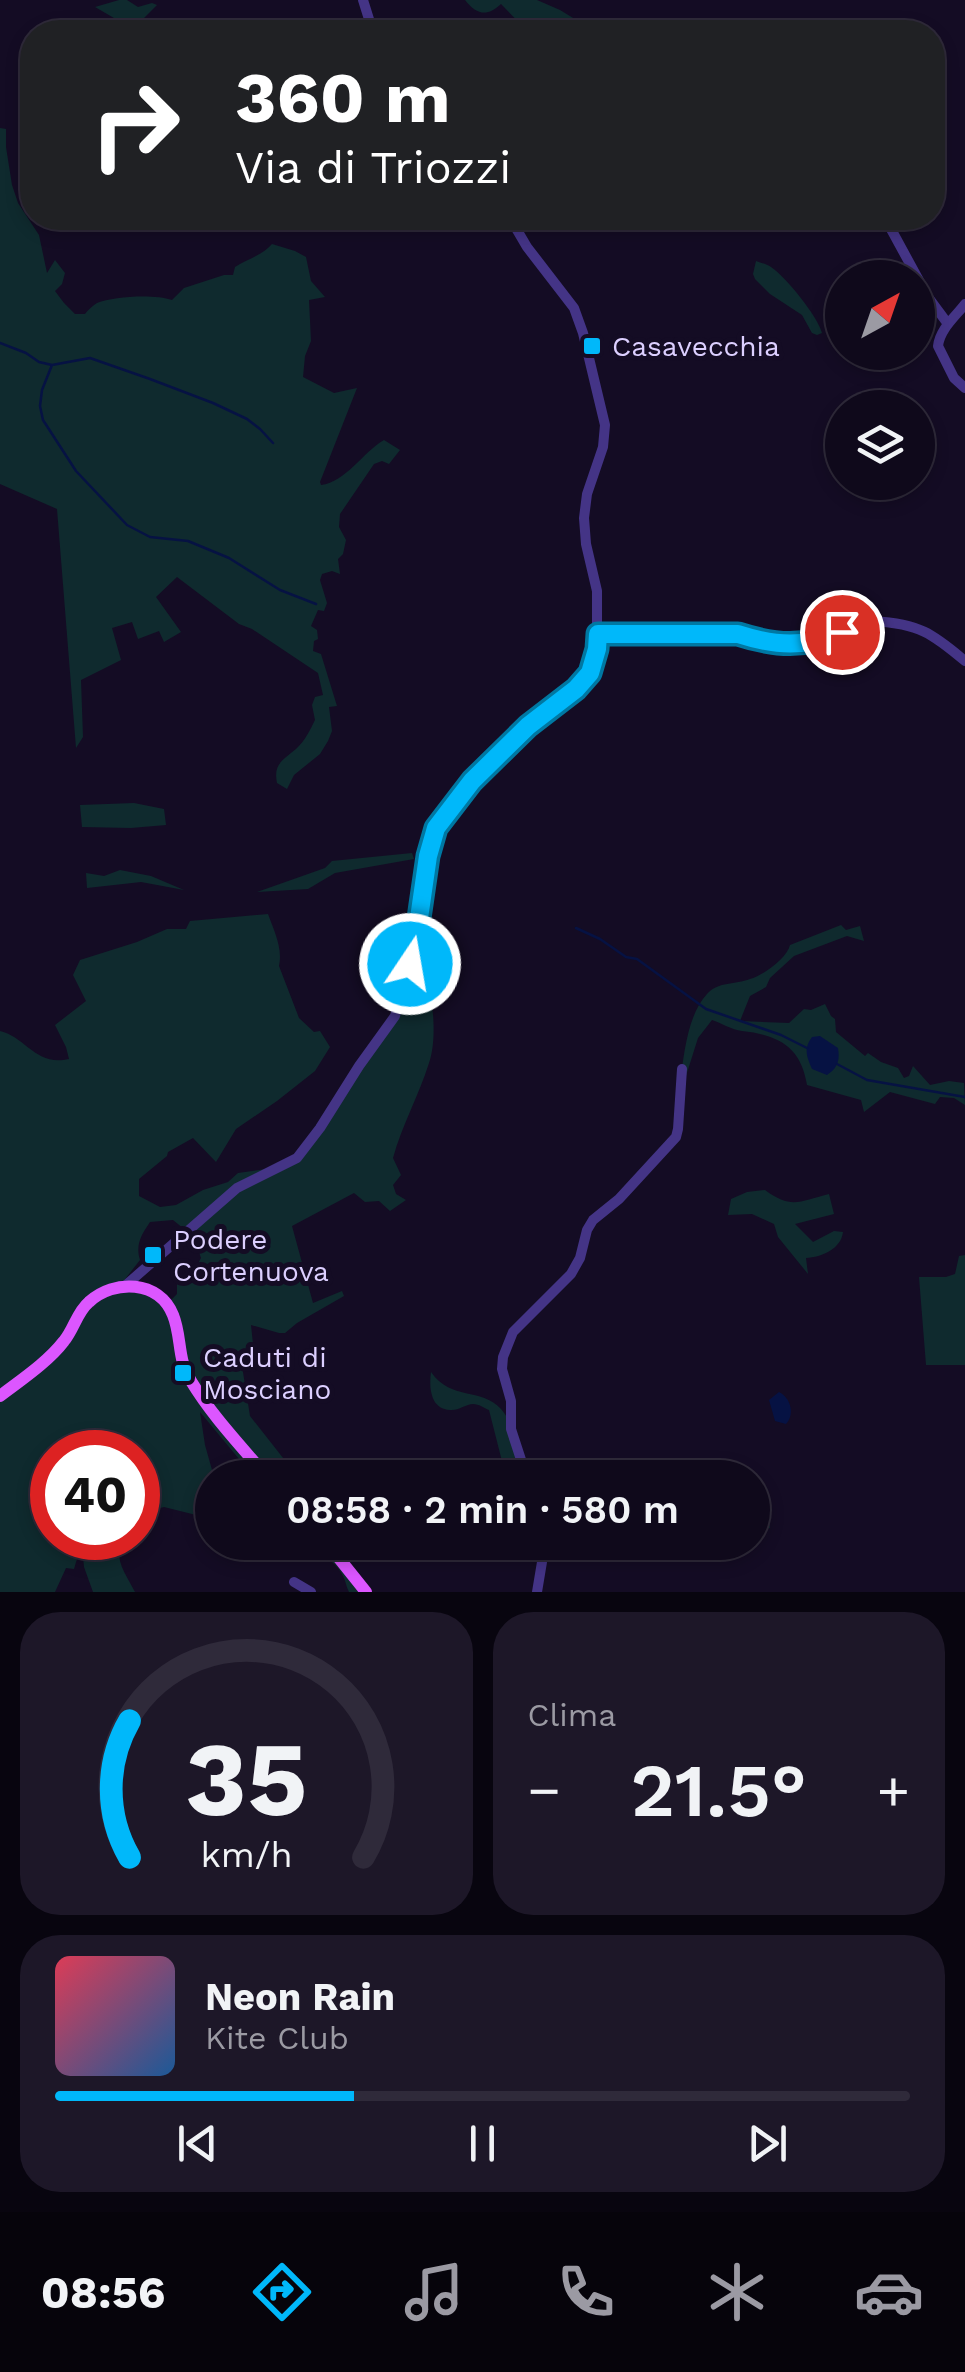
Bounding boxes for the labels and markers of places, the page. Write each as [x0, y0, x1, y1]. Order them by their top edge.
place label: Casavecchia [612, 330, 780, 363]
marker: Casavecchia [581, 335, 603, 357]
pin [800, 590, 885, 675]
place label: Podere Cortenuova [173, 1223, 329, 1288]
marker: Podere Cortenuova [142, 1244, 164, 1266]
place label: Caduti di Mosciano [203, 1341, 331, 1406]
marker: Caduti di Mosciano [172, 1362, 194, 1384]

